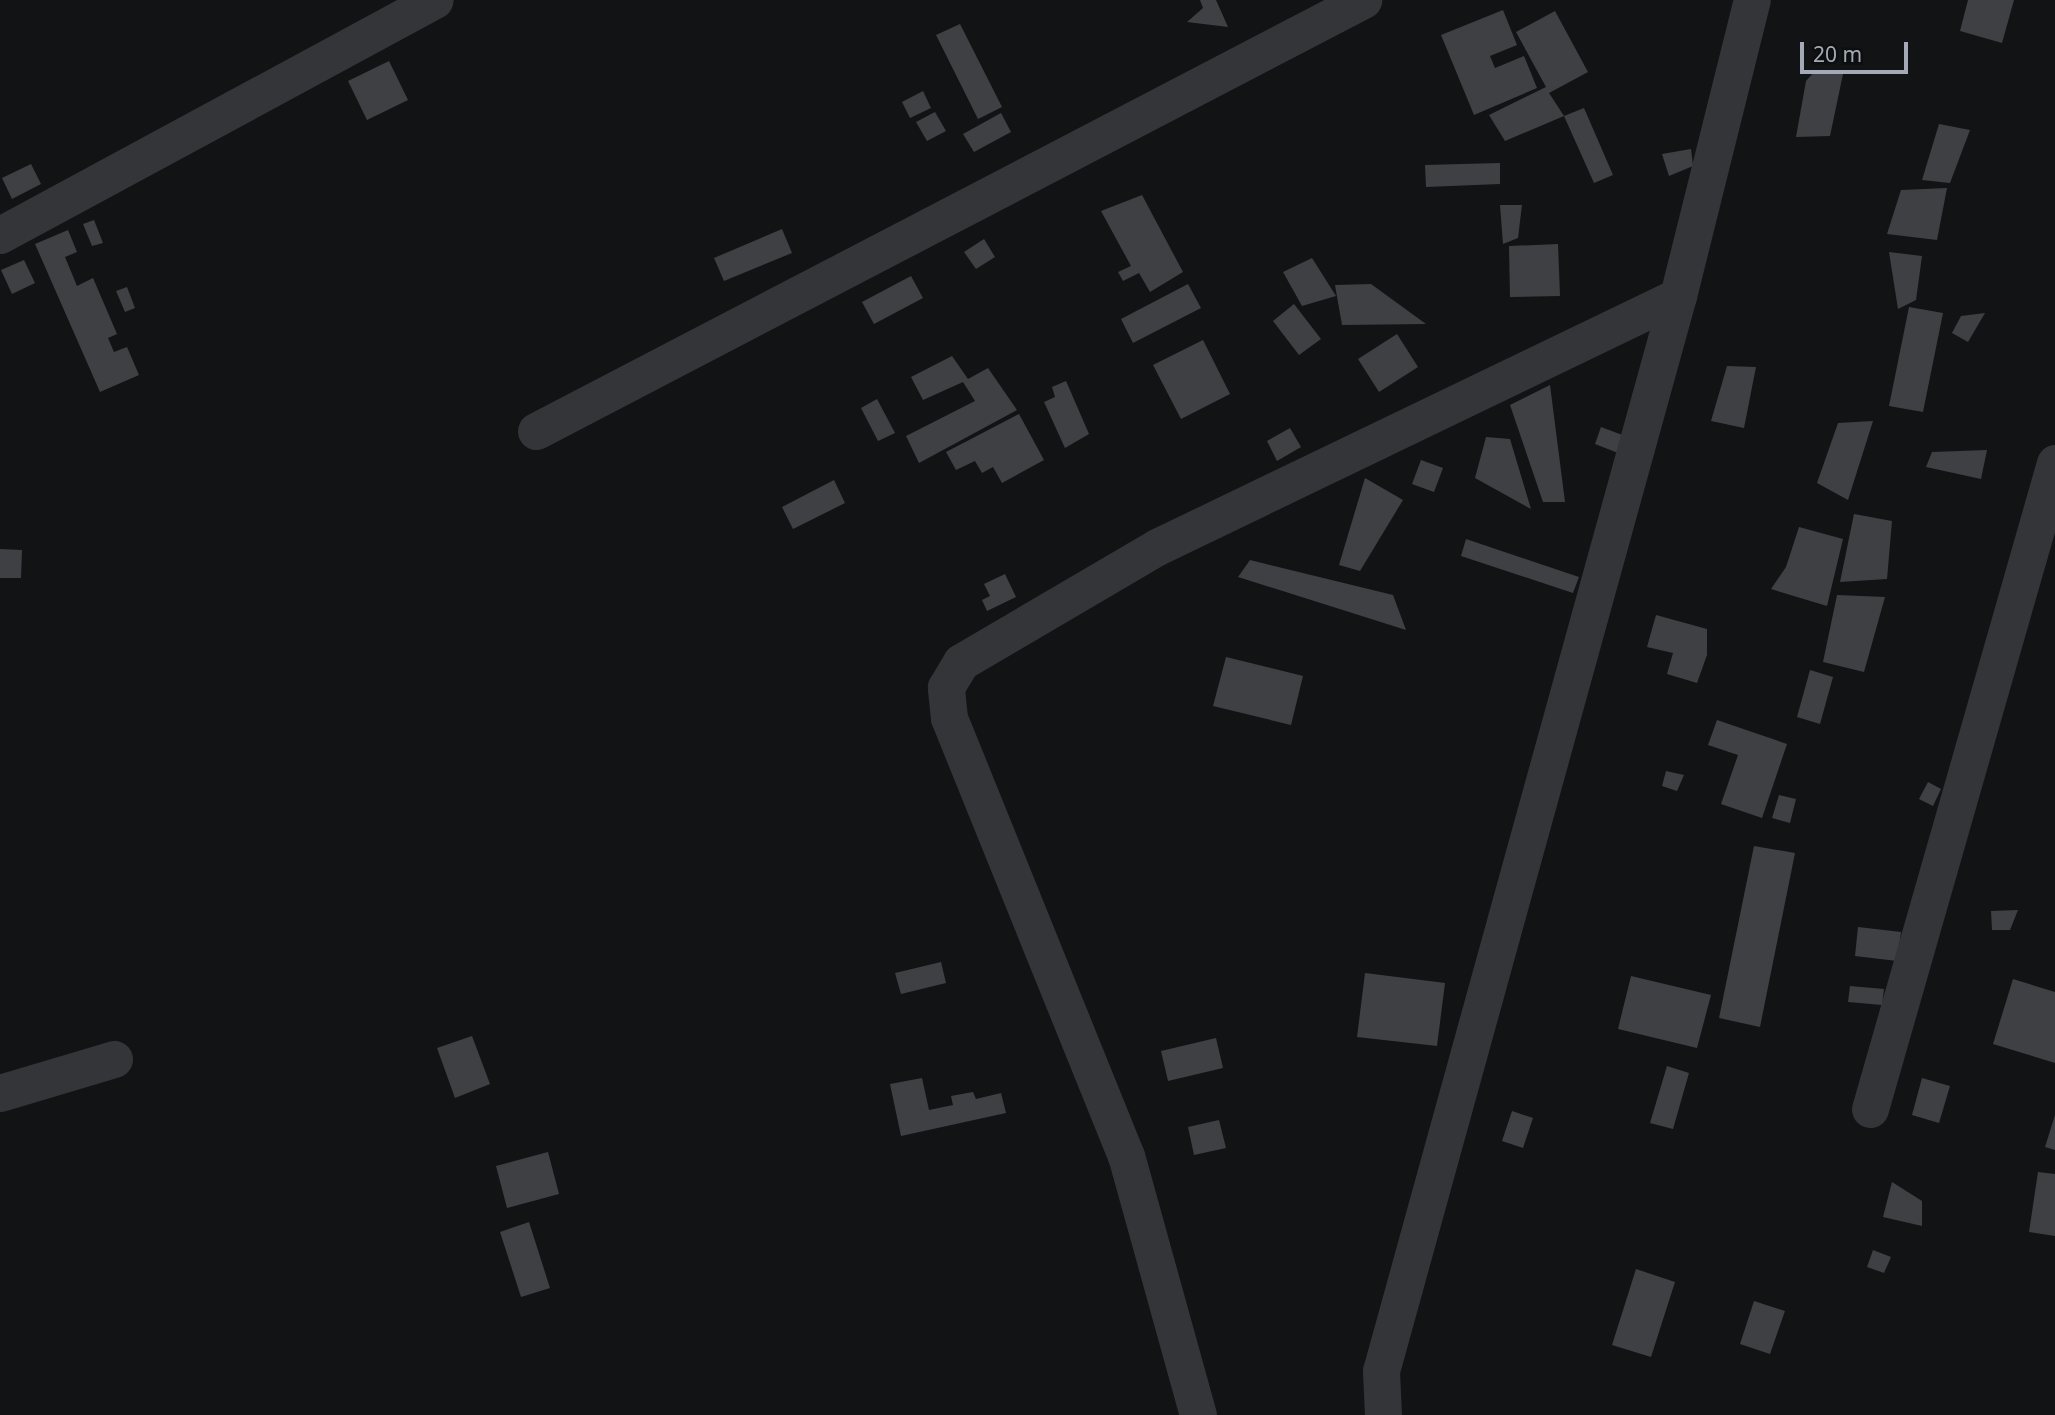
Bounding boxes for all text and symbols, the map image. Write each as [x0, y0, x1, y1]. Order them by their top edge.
scale bar [1803, 28, 1912, 72]
text: 20 m [1813, 40, 1862, 68]

